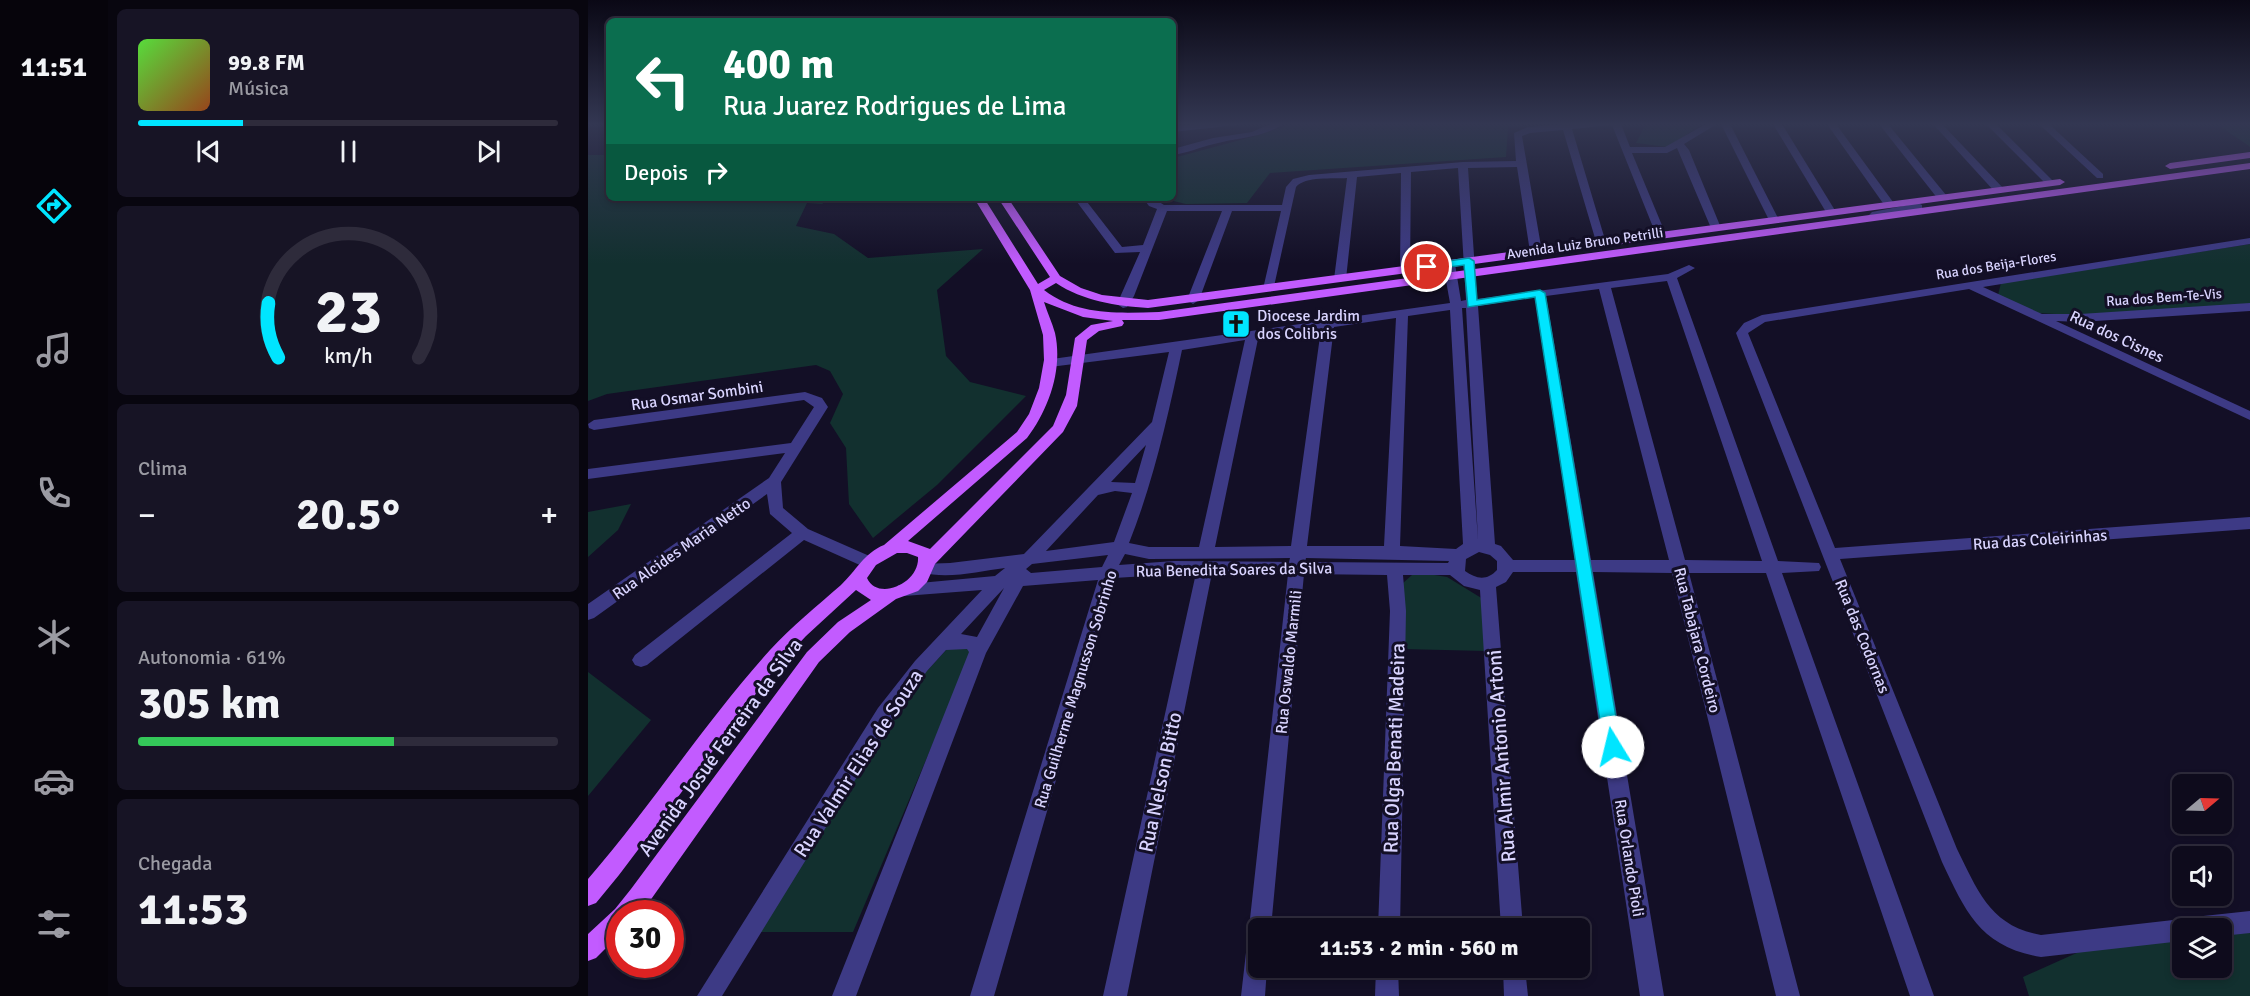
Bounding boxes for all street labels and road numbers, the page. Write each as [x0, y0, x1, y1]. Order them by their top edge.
street label: Avenida Luiz Bruno Petrilli [1506, 224, 1664, 263]
street label: Rua dos Beija-Flores [1935, 248, 2057, 283]
street label: Rua dos Bem-Te-Vis [2106, 285, 2222, 310]
street label: Rua dos Cisnes [2066, 306, 2167, 367]
street label: Rua Osmar Sombini [630, 377, 765, 415]
street label: Rua Alcides Maria Netto [609, 494, 755, 604]
street label: Rua das Coleirinhas [1972, 525, 2108, 555]
street label: Rua Benedita Soares da Silva [1136, 558, 1333, 582]
street label: Rua Tabajara Cordeiro [1669, 565, 1725, 715]
street label: Rua Guilherme Magnusson Sobrinho [1030, 568, 1122, 811]
street label: Rua das Codornas [1830, 576, 1894, 696]
street label: Rua Oswaldo Marmili [1271, 589, 1306, 735]
street label: Avenida Josué Ferreira da Silva [633, 633, 808, 861]
street label: Rua Olga Benati Madeira [1378, 642, 1411, 854]
street label: Rua Almir Antonio Artoni [1482, 649, 1521, 863]
street label: Rua Valmir Elias de Souza [788, 665, 929, 862]
street label: Rua Nelson Bitto [1133, 710, 1188, 854]
street label: Rua Orlando Pioli [1610, 798, 1648, 918]

